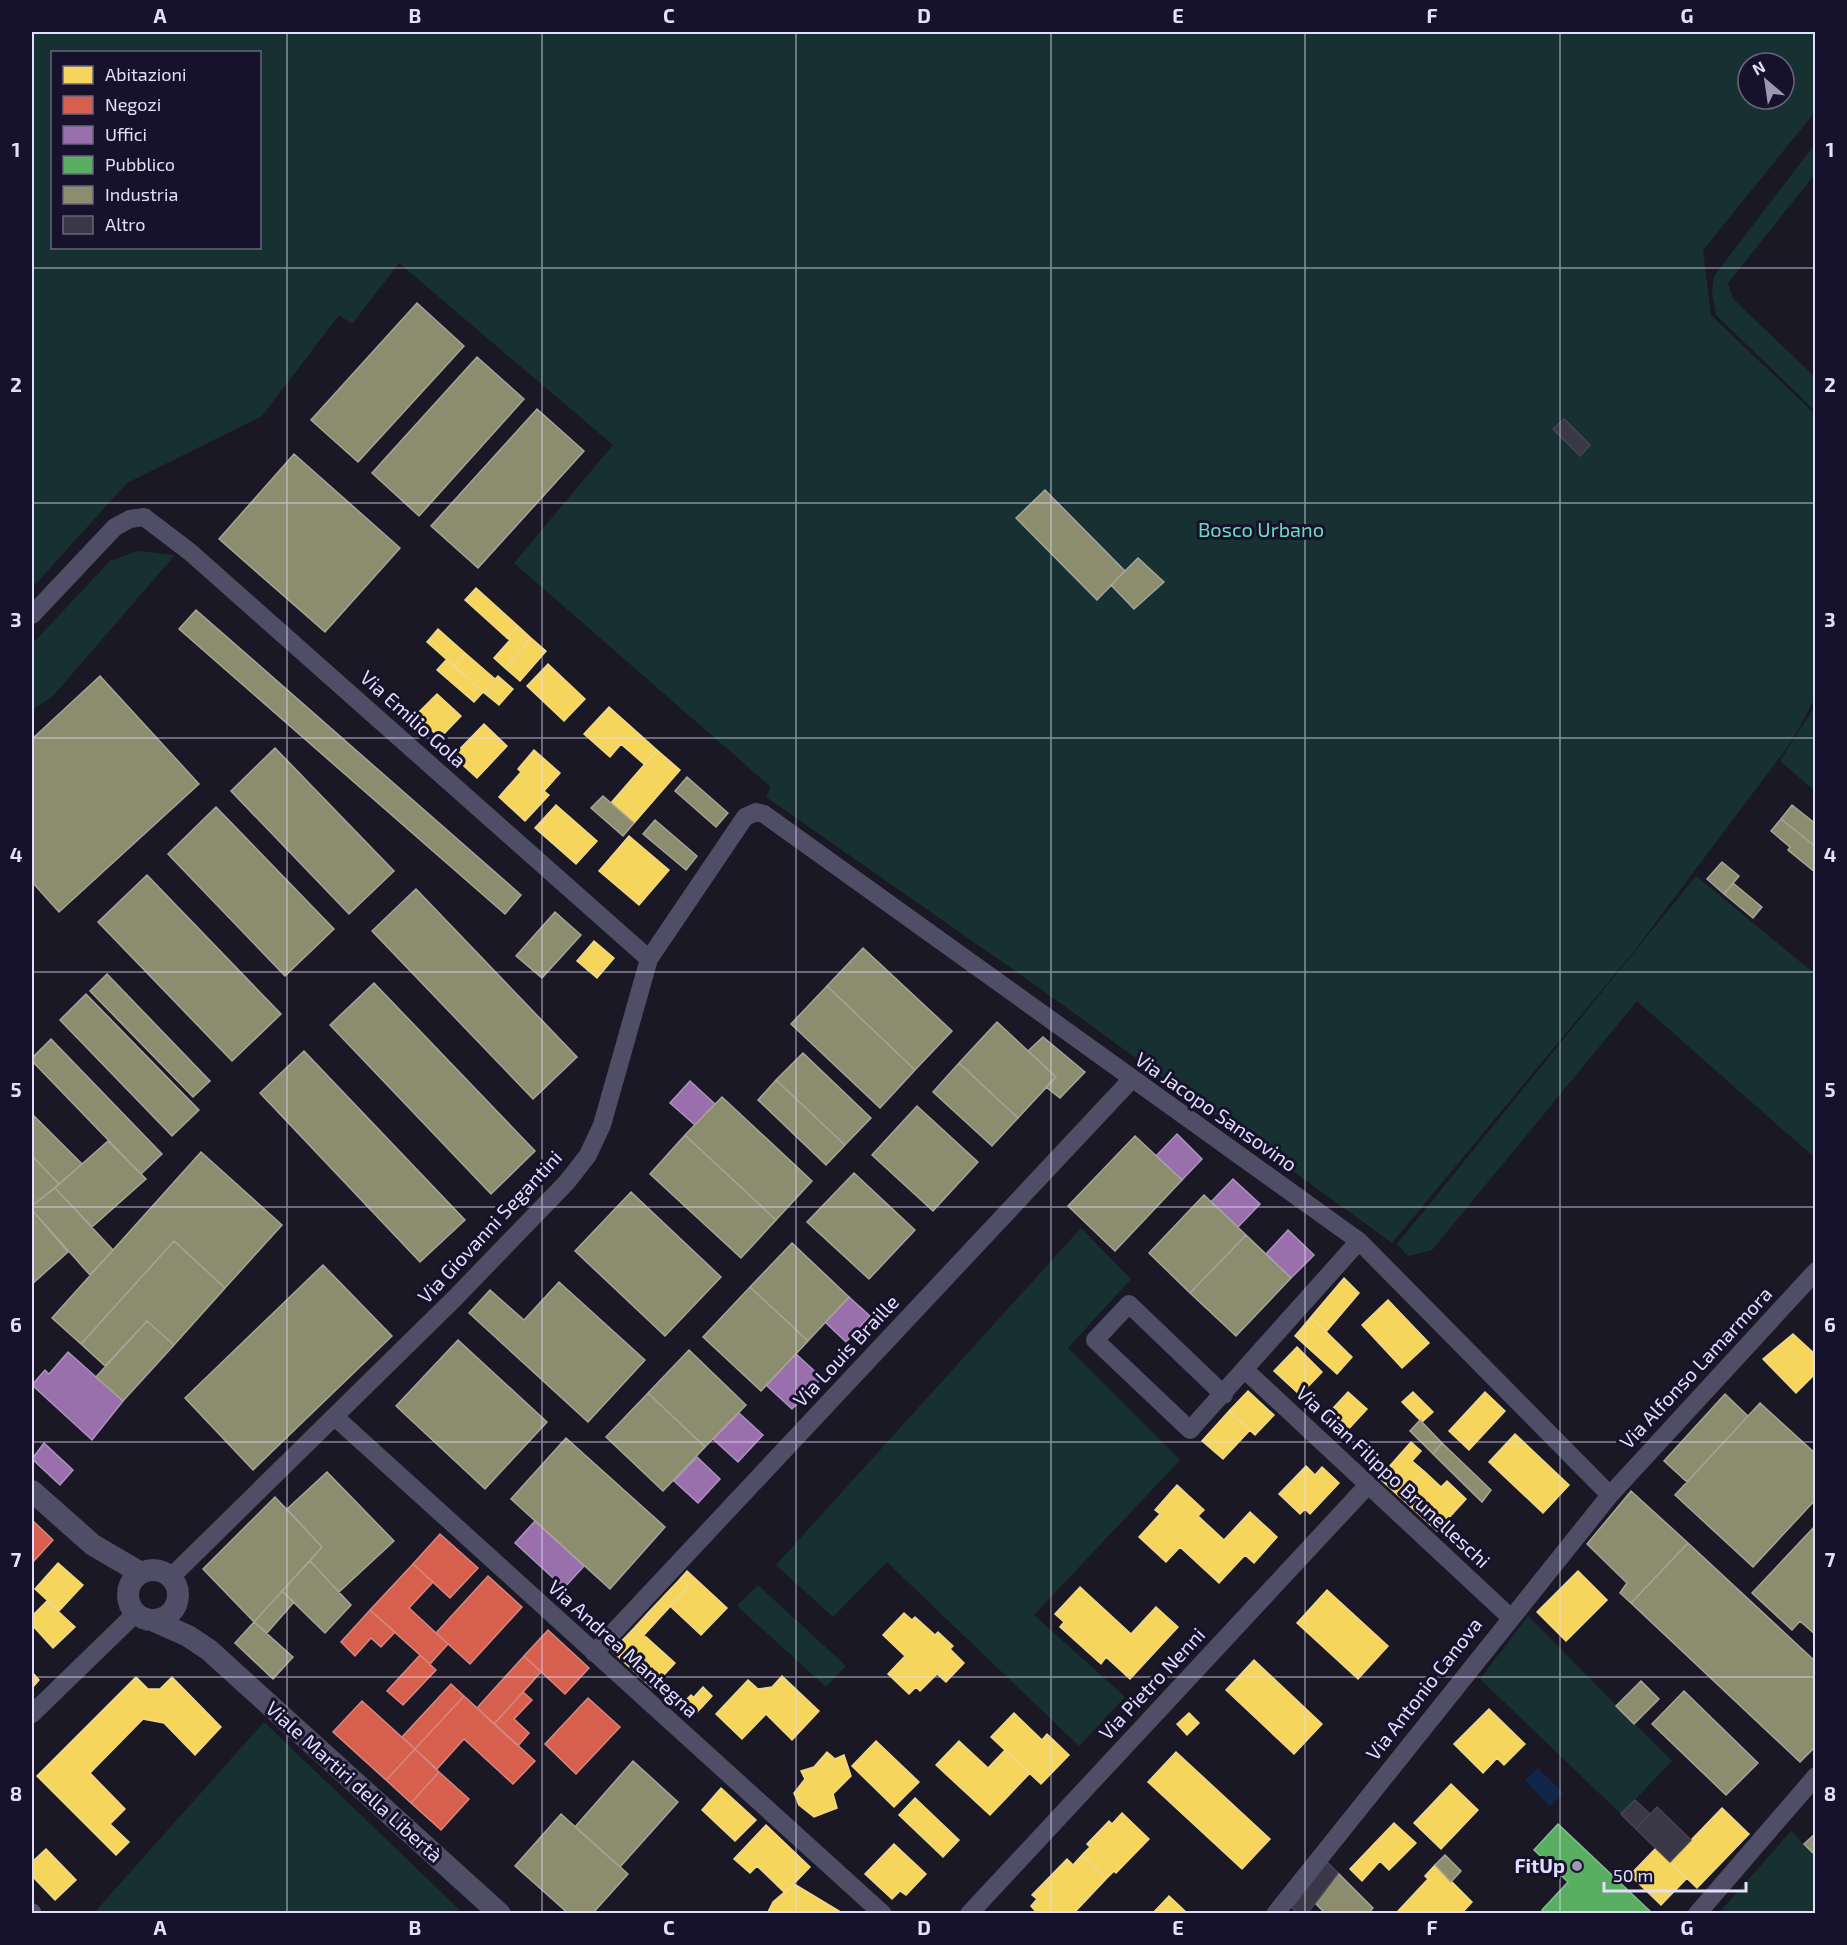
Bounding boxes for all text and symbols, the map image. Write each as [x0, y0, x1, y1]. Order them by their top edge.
text: A [153, 3, 167, 27]
text: B [409, 3, 421, 27]
text: C [663, 3, 675, 27]
text: D [917, 3, 931, 27]
text: E [1172, 3, 1184, 27]
text: F [1426, 3, 1438, 27]
text: G [1681, 3, 1693, 27]
legend [51, 51, 261, 249]
north arrow [1736, 51, 1796, 111]
text: N [1749, 56, 1768, 79]
text: Abitazioni [105, 63, 186, 85]
text: Negozi [105, 93, 161, 115]
text: Uffici [105, 123, 147, 145]
text: 1 [12, 137, 20, 161]
text: 1 [1826, 137, 1834, 161]
text: Pubblico [105, 153, 175, 175]
text: Industria [105, 183, 178, 205]
text: Altro [105, 213, 145, 235]
text: 2 [10, 372, 22, 396]
text: 2 [1824, 372, 1836, 396]
park label: Bosco Urbano [1198, 517, 1324, 541]
text: 3 [10, 607, 22, 631]
text: 3 [1824, 607, 1836, 631]
street label: Via Emilio Gola [356, 665, 471, 772]
text: 4 [10, 842, 23, 866]
text: 4 [1824, 842, 1837, 866]
street label: Via Jacopo Sansovino [1131, 1046, 1302, 1176]
text: 5 [10, 1077, 22, 1101]
text: 5 [1824, 1077, 1836, 1101]
street label: Via Giovanni Segantini [412, 1145, 566, 1308]
street label: Via Alfonso Lamarmora [1614, 1281, 1776, 1453]
street label: Via Louis Braille [787, 1289, 903, 1411]
text: 6 [10, 1312, 22, 1336]
text: 6 [1824, 1312, 1836, 1336]
street label: Via Gian Filippo Brunelleschi [1292, 1380, 1496, 1572]
text: 7 [11, 1547, 22, 1571]
text: 7 [1825, 1547, 1836, 1571]
street label: Via Andrea Mantegna [544, 1574, 704, 1722]
street label: Via Antonio Canova [1360, 1612, 1486, 1764]
street label: Via Pietro Nenni [1093, 1622, 1209, 1744]
street label: Viale Martiri della Libertà [261, 1696, 448, 1867]
text: 8 [10, 1781, 22, 1805]
text: 8 [1824, 1781, 1836, 1805]
place label: FitUp [1514, 1853, 1565, 1877]
scale bar [1604, 1855, 1746, 1893]
marker: FitUp [1570, 1859, 1584, 1873]
text: 50 m [1613, 1864, 1653, 1886]
text: A [153, 1915, 167, 1939]
text: B [409, 1915, 421, 1939]
text: C [663, 1915, 675, 1939]
text: D [917, 1915, 931, 1939]
text: E [1172, 1915, 1184, 1939]
text: F [1426, 1915, 1438, 1939]
text: G [1681, 1915, 1693, 1939]

